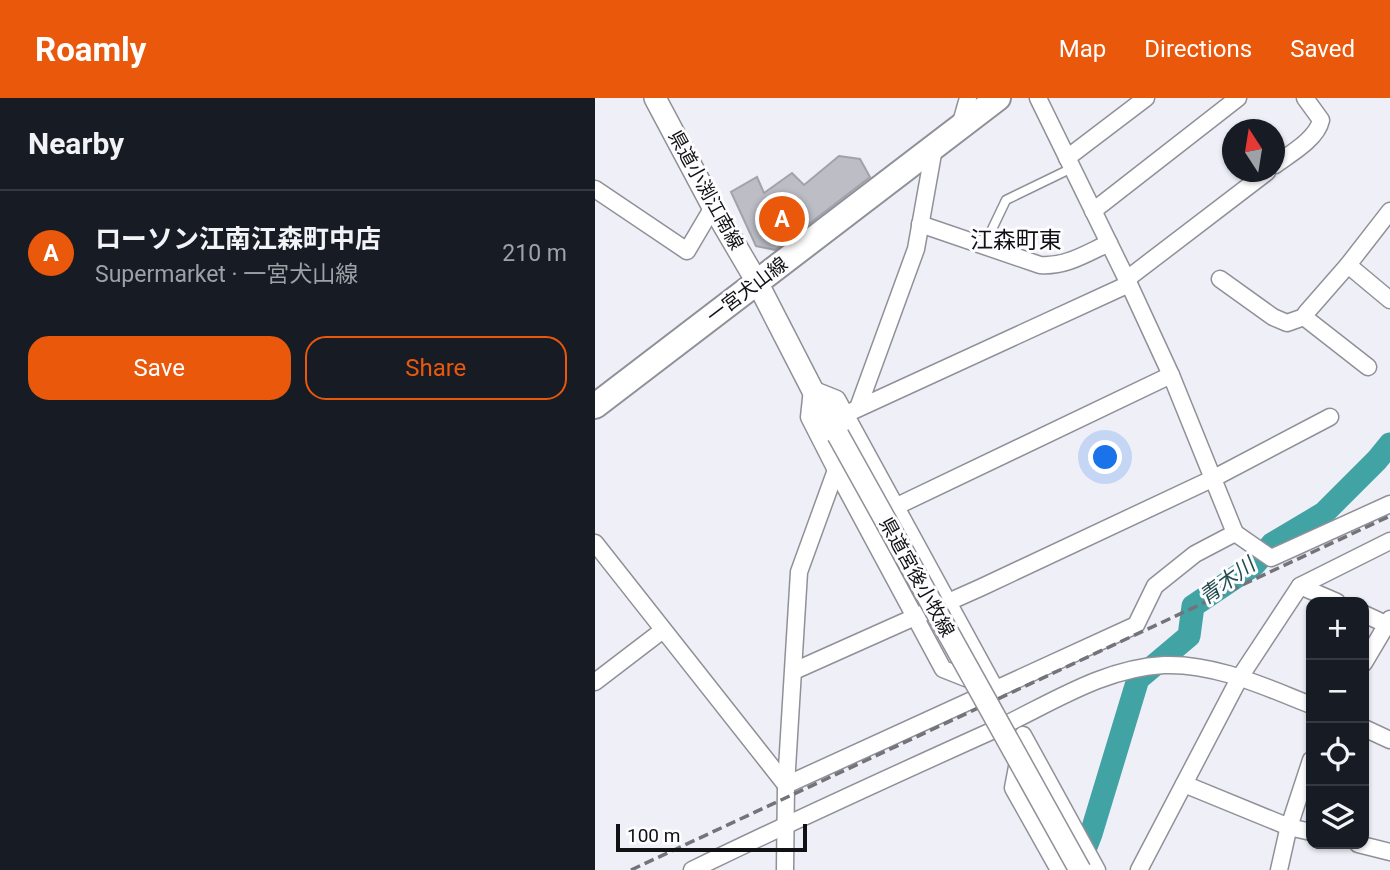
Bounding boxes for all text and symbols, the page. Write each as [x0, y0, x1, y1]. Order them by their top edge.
text: Roamly [35, 30, 146, 69]
text: Map [1059, 35, 1106, 63]
text: Directions [1144, 35, 1252, 63]
text: Saved [1290, 35, 1355, 63]
north arrow [1222, 119, 1285, 182]
text: Nearby [28, 126, 124, 161]
street label: 県道小渕江南線 [664, 126, 748, 254]
pin: A [759, 193, 805, 245]
text: ローソン江南江森町中店 [95, 224, 381, 254]
district label: 江森町東 [970, 227, 1062, 254]
text: A [43, 240, 59, 267]
text: 210 m [502, 240, 567, 267]
street label: 一宮犬山線 [702, 252, 792, 328]
text: Supermarket · 一宮犬山線 [95, 261, 358, 288]
button: Save [28, 336, 291, 400]
button: Share [305, 336, 567, 400]
your location [1088, 440, 1122, 474]
street label: 県道宮後小牧線 [875, 513, 959, 641]
water label: 青木川 [1194, 552, 1261, 609]
map controls [1306, 597, 1369, 849]
button: + [1306, 597, 1369, 660]
button: − [1306, 660, 1369, 723]
button: locate [1306, 723, 1369, 786]
button: layers [1306, 786, 1369, 849]
scale bar [616, 821, 807, 853]
text: 100 m [627, 824, 680, 847]

